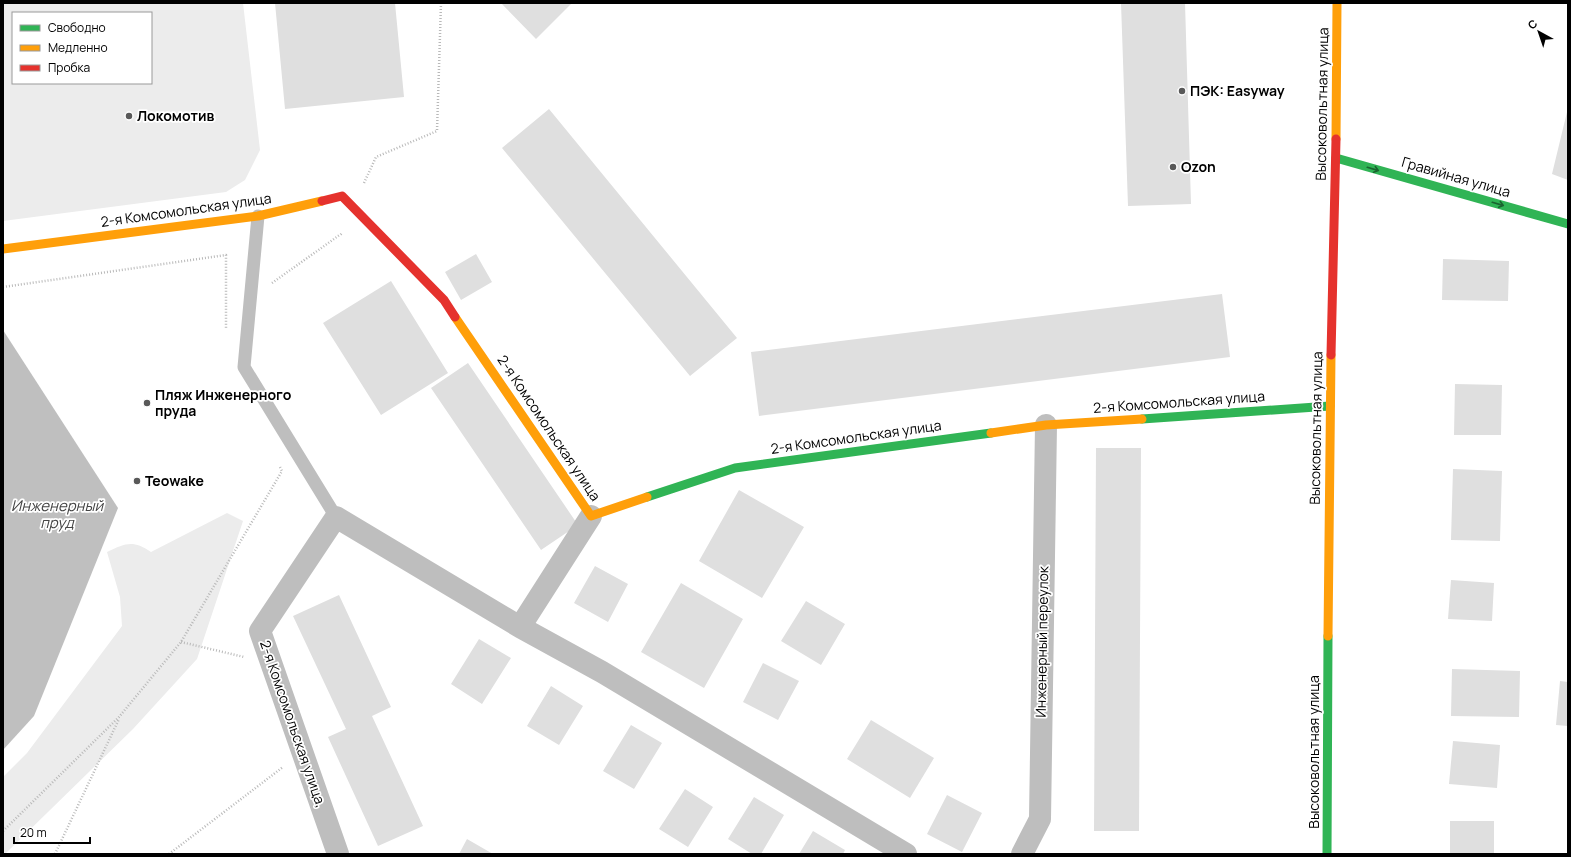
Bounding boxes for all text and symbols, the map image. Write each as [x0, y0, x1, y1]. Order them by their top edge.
legend [12, 12, 152, 84]
north arrow [1519, 12, 1559, 52]
text: С [1524, 16, 1540, 32]
text: Свободно [48, 19, 106, 36]
street label: Высоковольтная улица [1311, 27, 1332, 181]
text: Медленно [48, 39, 108, 56]
text: Пробка [48, 59, 90, 76]
place label: ПЭК: Easyway [1190, 81, 1285, 100]
marker: ПЭК: Easyway [1177, 86, 1187, 96]
place label: Локомотив [137, 106, 214, 125]
marker: Локомотив [124, 111, 134, 121]
street label: Гравийная улица [1400, 152, 1513, 201]
place label: Ozon [1181, 157, 1216, 176]
marker: Ozon [1168, 162, 1178, 172]
one-way arrow [1367, 166, 1380, 173]
street label: 2-я Комсомольская улица [99, 188, 272, 231]
one-way arrow [1492, 201, 1505, 208]
street label: 2-я Комсомольская улица [493, 351, 605, 504]
street label: Высоковольтная улица [1305, 351, 1326, 505]
place label: Пляж Инженерного пруда [155, 385, 292, 420]
street label: 2-я Комсомольская улица [1093, 386, 1265, 417]
marker: Пляж Инженерного пруда [142, 398, 152, 408]
street label: 2-я Комсомольская улица [769, 415, 942, 458]
place label: Teowake [145, 471, 204, 490]
marker: Teowake [132, 476, 142, 486]
water label: Инженерный пруд [11, 495, 104, 533]
street label: Инженерный переулок [1031, 565, 1052, 718]
street label: 2-я Комсомольская улица, [256, 638, 331, 810]
street label: Высоковольтная улица [1304, 675, 1323, 829]
scale bar [14, 819, 90, 845]
text: 20 m [20, 824, 47, 841]

